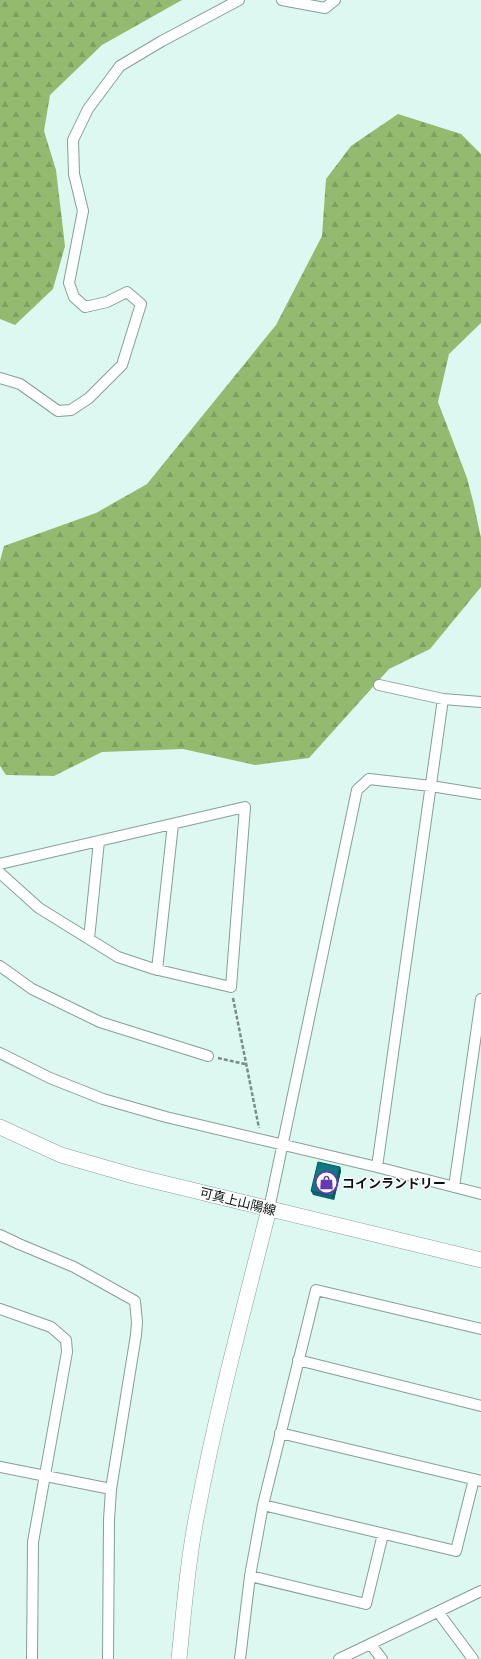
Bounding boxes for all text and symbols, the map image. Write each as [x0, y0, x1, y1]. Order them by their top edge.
shop icon: コインランドリー [314, 1170, 340, 1196]
place label: コインランドリー [342, 1175, 446, 1191]
street label: 可真上山陽線 [198, 1184, 278, 1218]

